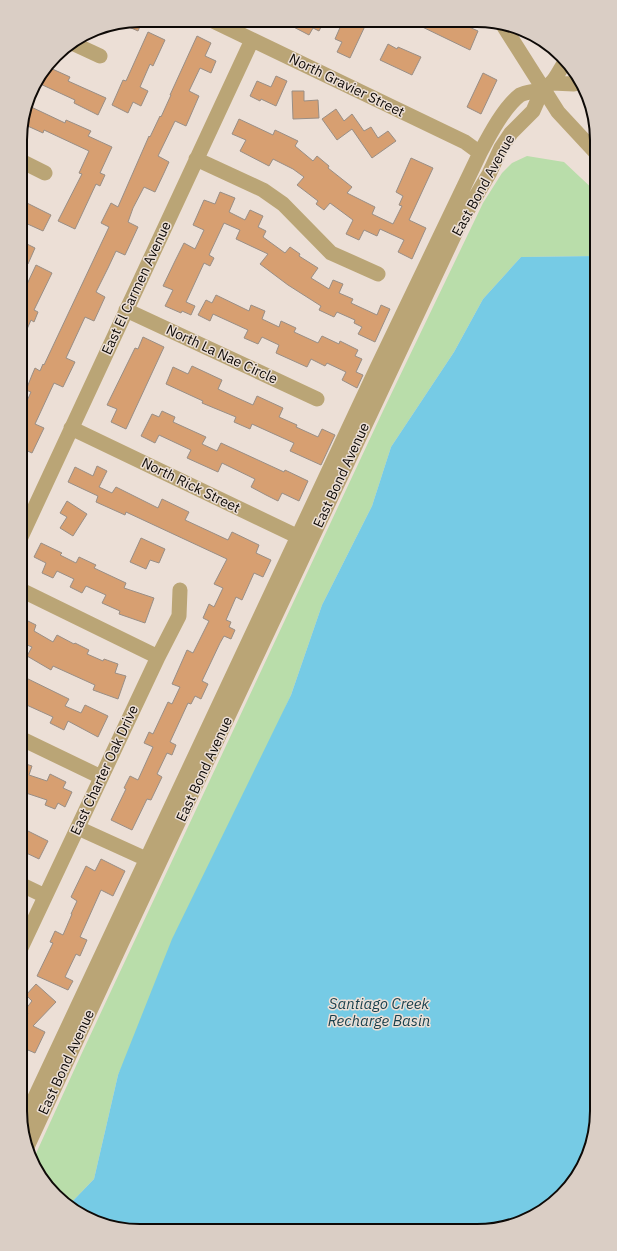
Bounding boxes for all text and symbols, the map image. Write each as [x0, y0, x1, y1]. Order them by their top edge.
street label: North Gravier Street [286, 49, 408, 121]
street label: East Bond Avenue [448, 131, 519, 239]
street label: East El Carmen Avenue [97, 218, 175, 358]
street label: North La Nae Circle [163, 320, 281, 388]
street label: East Bond Avenue [309, 419, 373, 530]
street label: North Rick Street [139, 453, 243, 517]
street label: East Charter Oak Drive [66, 702, 142, 838]
street label: East Bond Avenue [172, 713, 236, 824]
water label: Santiago Creek Recharge Basin [328, 994, 430, 1030]
street label: East Bond Avenue [34, 1006, 98, 1117]

